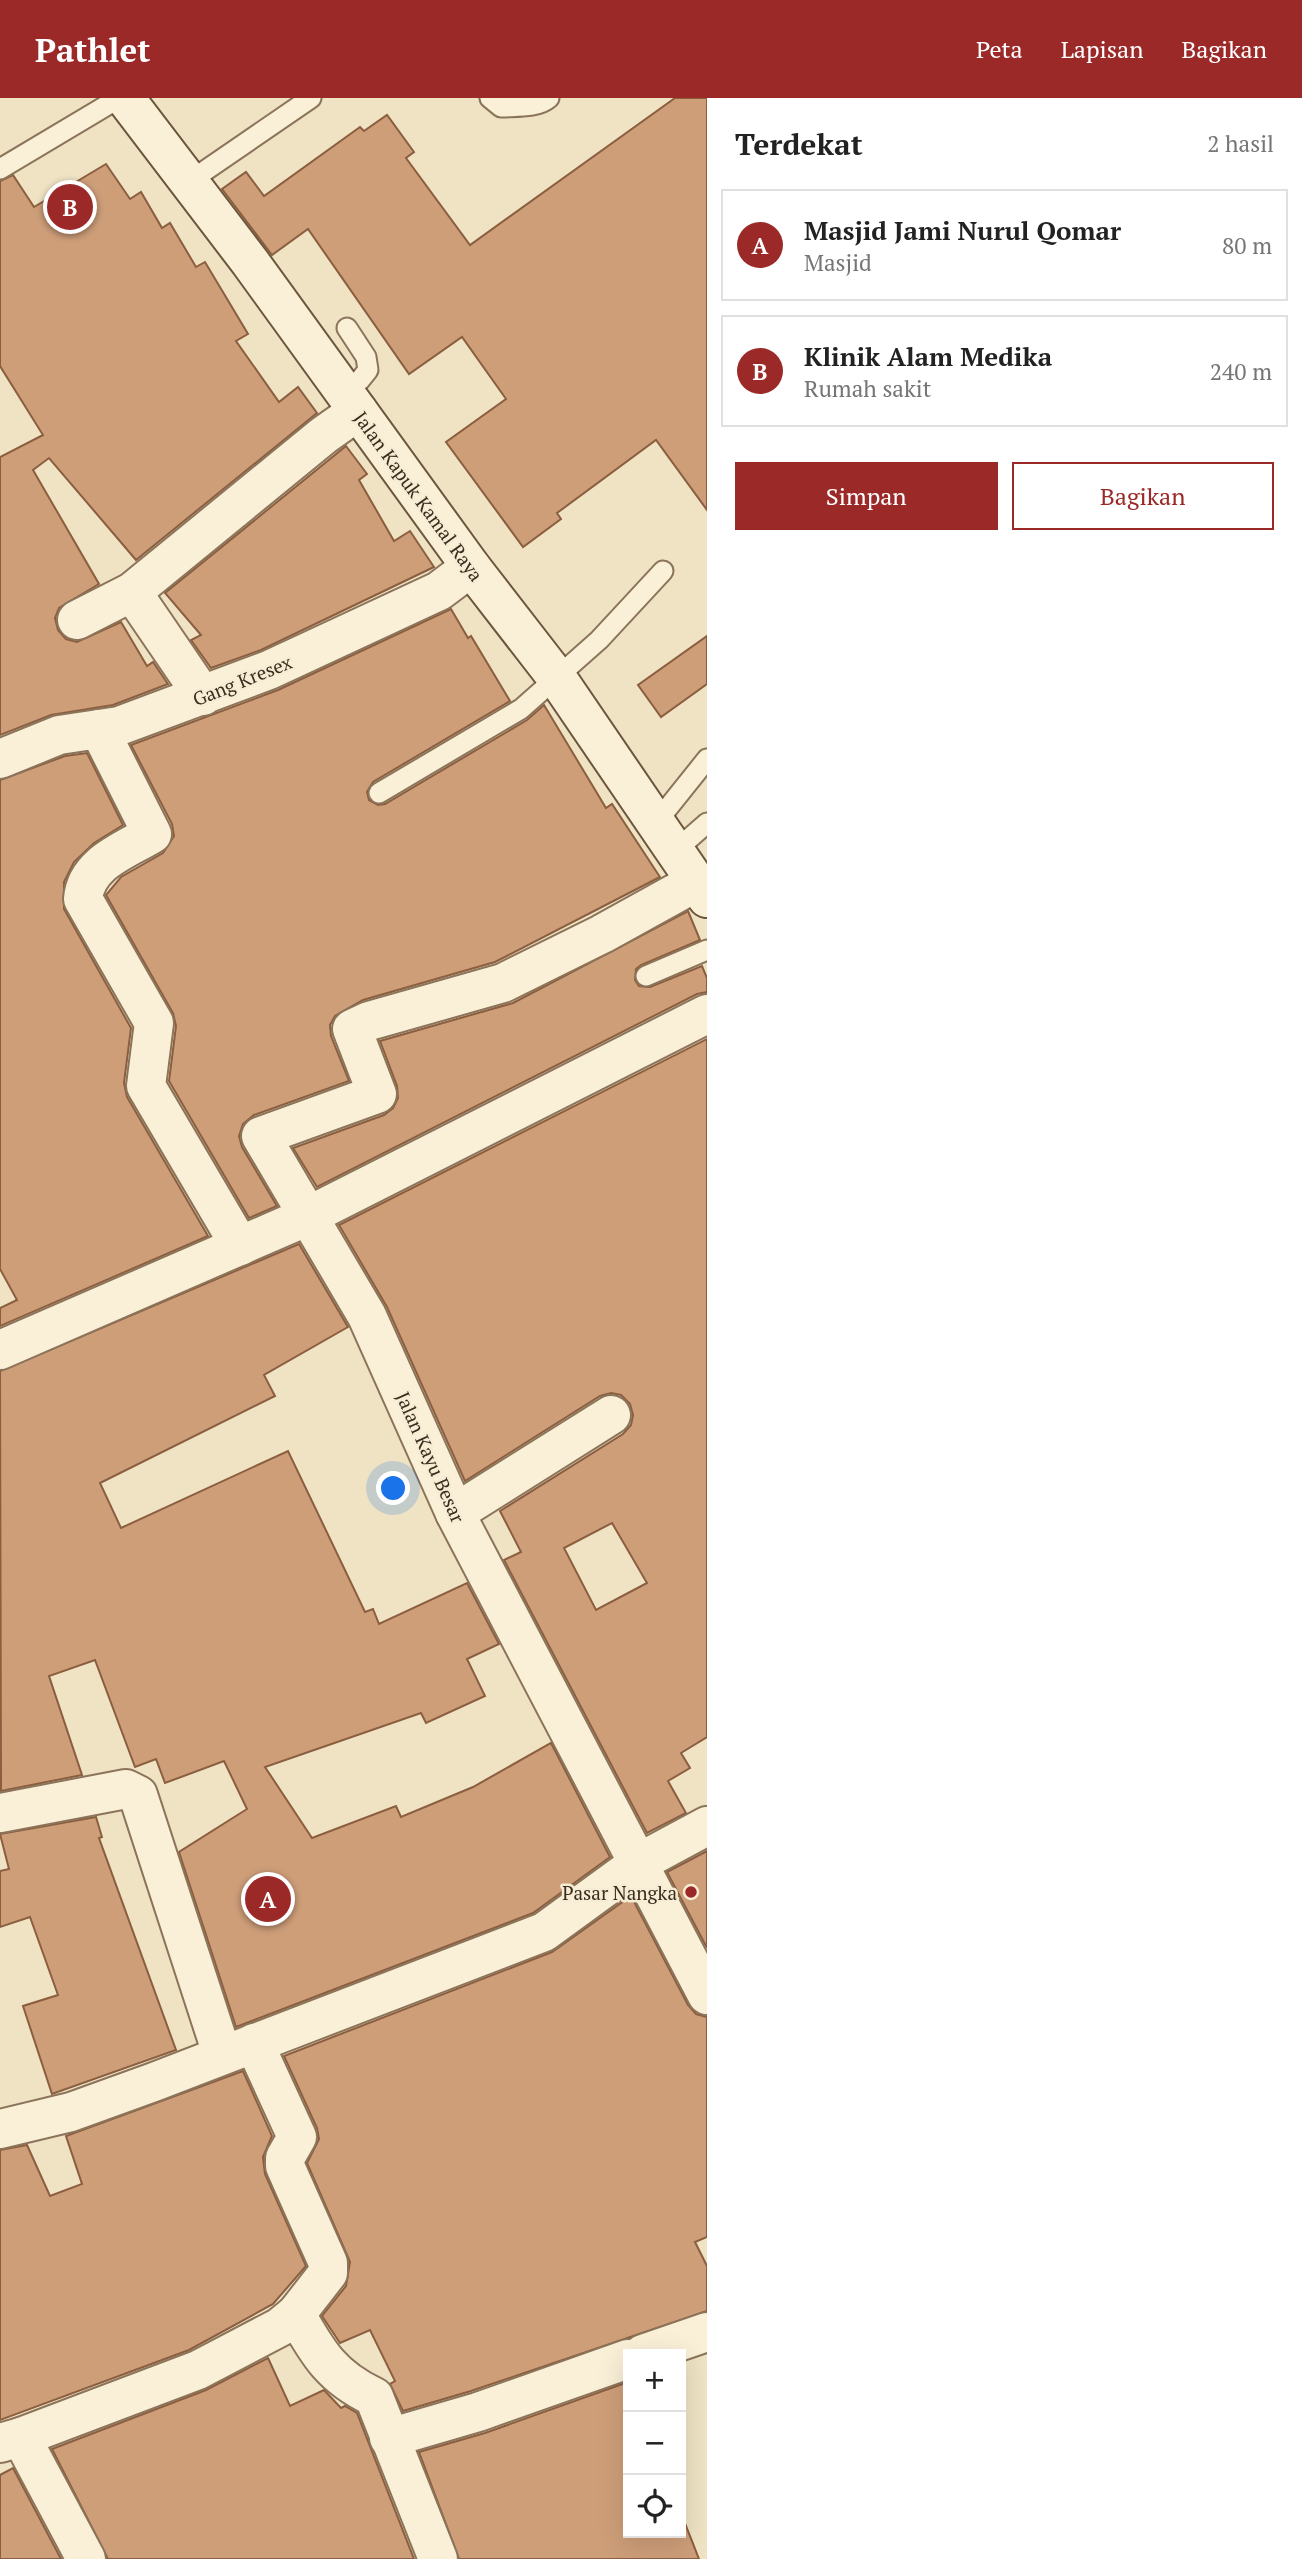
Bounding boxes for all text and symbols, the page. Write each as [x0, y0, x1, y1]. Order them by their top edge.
text: Pathlet [35, 28, 150, 71]
text: Peta [976, 33, 1023, 65]
text: Lapisan [1061, 33, 1144, 65]
text: Bagikan [1182, 33, 1267, 65]
text: Terdekat [735, 124, 863, 164]
text: 2 hasil [1207, 128, 1274, 159]
pin: B [47, 181, 93, 233]
text: Masjid Jami Nurul Qomar [804, 213, 1121, 247]
text: A [752, 230, 768, 261]
text: 80 m [1222, 230, 1272, 261]
text: Masjid [804, 247, 872, 278]
text: Klinik Alam Medika [804, 339, 1052, 373]
text: B [753, 356, 767, 387]
text: 240 m [1210, 356, 1272, 387]
text: Rumah sakit [804, 373, 931, 404]
street label: Jalan Kapuk Kamal Raya [349, 406, 489, 586]
button: Simpan [735, 462, 998, 530]
button: Bagikan [1012, 462, 1274, 530]
street label: Gang Kresex [189, 649, 295, 711]
street label: Jalan Kayu Besar [391, 1388, 471, 1527]
your location [376, 1471, 410, 1505]
pin: A [245, 1873, 291, 1925]
place label: Pasar Nangka [562, 1880, 677, 1905]
marker: Pasar Nangka [683, 1884, 699, 1900]
map controls [623, 2349, 686, 2538]
button: + [623, 2349, 686, 2412]
button: − [623, 2412, 686, 2475]
button: locate [623, 2475, 686, 2538]

